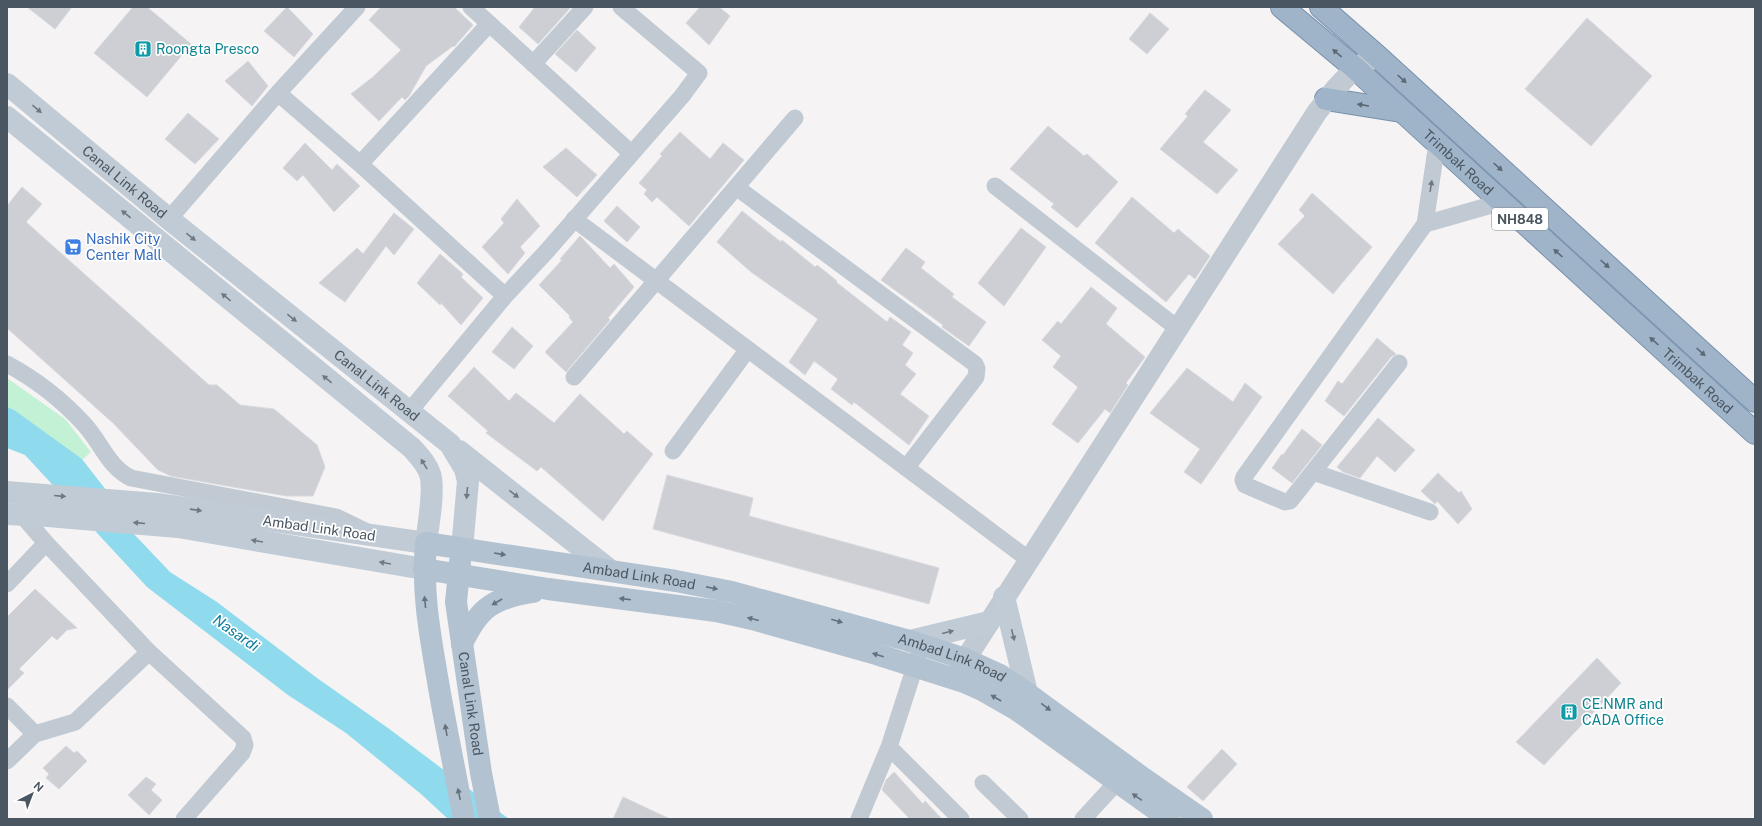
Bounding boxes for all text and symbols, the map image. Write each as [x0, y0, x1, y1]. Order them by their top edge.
building icon: Roongta Presco [133, 39, 153, 59]
place label: Roongta Presco [156, 41, 259, 57]
one-way arrow [1332, 49, 1342, 58]
one-way arrow [1398, 74, 1407, 83]
one-way arrow [1357, 102, 1370, 108]
one-way arrow [32, 104, 42, 113]
street label: Trimbak Road [1420, 126, 1497, 198]
street label: Canal Link Road [79, 142, 170, 222]
one-way arrow [1494, 162, 1503, 171]
one-way arrow [1428, 180, 1434, 192]
road number: NH848 [1492, 208, 1548, 230]
one-way arrow [120, 210, 131, 219]
place label: Nashik City Center Mall [86, 231, 162, 263]
one-way arrow [185, 232, 196, 241]
supermarket icon: Nashik City Center Mall [63, 237, 83, 257]
one-way arrow [1552, 249, 1563, 258]
one-way arrow [1600, 259, 1609, 268]
one-way arrow [221, 292, 232, 301]
one-way arrow [286, 314, 297, 323]
one-way arrow [1649, 336, 1659, 346]
street label: Trimbak Road [1659, 345, 1736, 417]
street label: Canal Link Road [331, 346, 423, 424]
one-way arrow [1695, 347, 1706, 356]
one-way arrow [322, 374, 333, 383]
one-way arrow [421, 458, 428, 470]
one-way arrow [464, 487, 470, 499]
one-way arrow [508, 490, 519, 499]
one-way arrow [54, 492, 66, 499]
one-way arrow [190, 507, 202, 513]
street label: Ambad Link Road [261, 512, 377, 544]
one-way arrow [133, 520, 145, 527]
one-way arrow [251, 538, 263, 544]
one-way arrow [494, 551, 506, 557]
street label: Ambad Link Road [582, 559, 697, 593]
one-way arrow [379, 560, 391, 566]
one-way arrow [706, 585, 718, 591]
one-way arrow [422, 596, 429, 608]
one-way arrow [619, 596, 631, 602]
one-way arrow [491, 599, 503, 606]
water label: Nasardi [210, 611, 263, 655]
one-way arrow [747, 616, 759, 622]
one-way arrow [832, 618, 844, 624]
one-way arrow [942, 629, 954, 635]
one-way arrow [1011, 629, 1017, 641]
street label: Ambad Link Road [896, 630, 1009, 685]
street label: Canal Link Road [455, 651, 486, 757]
one-way arrow [872, 652, 884, 658]
one-way arrow [990, 695, 1002, 702]
place label: CE.NMR and CADA Office [1582, 696, 1664, 728]
one-way arrow [1041, 702, 1052, 711]
building icon: CE.NMR and CADA Office [1559, 702, 1579, 722]
one-way arrow [443, 724, 449, 736]
north arrow [12, 774, 52, 814]
text: N [31, 779, 46, 794]
one-way arrow [456, 788, 462, 800]
one-way arrow [1132, 793, 1142, 801]

